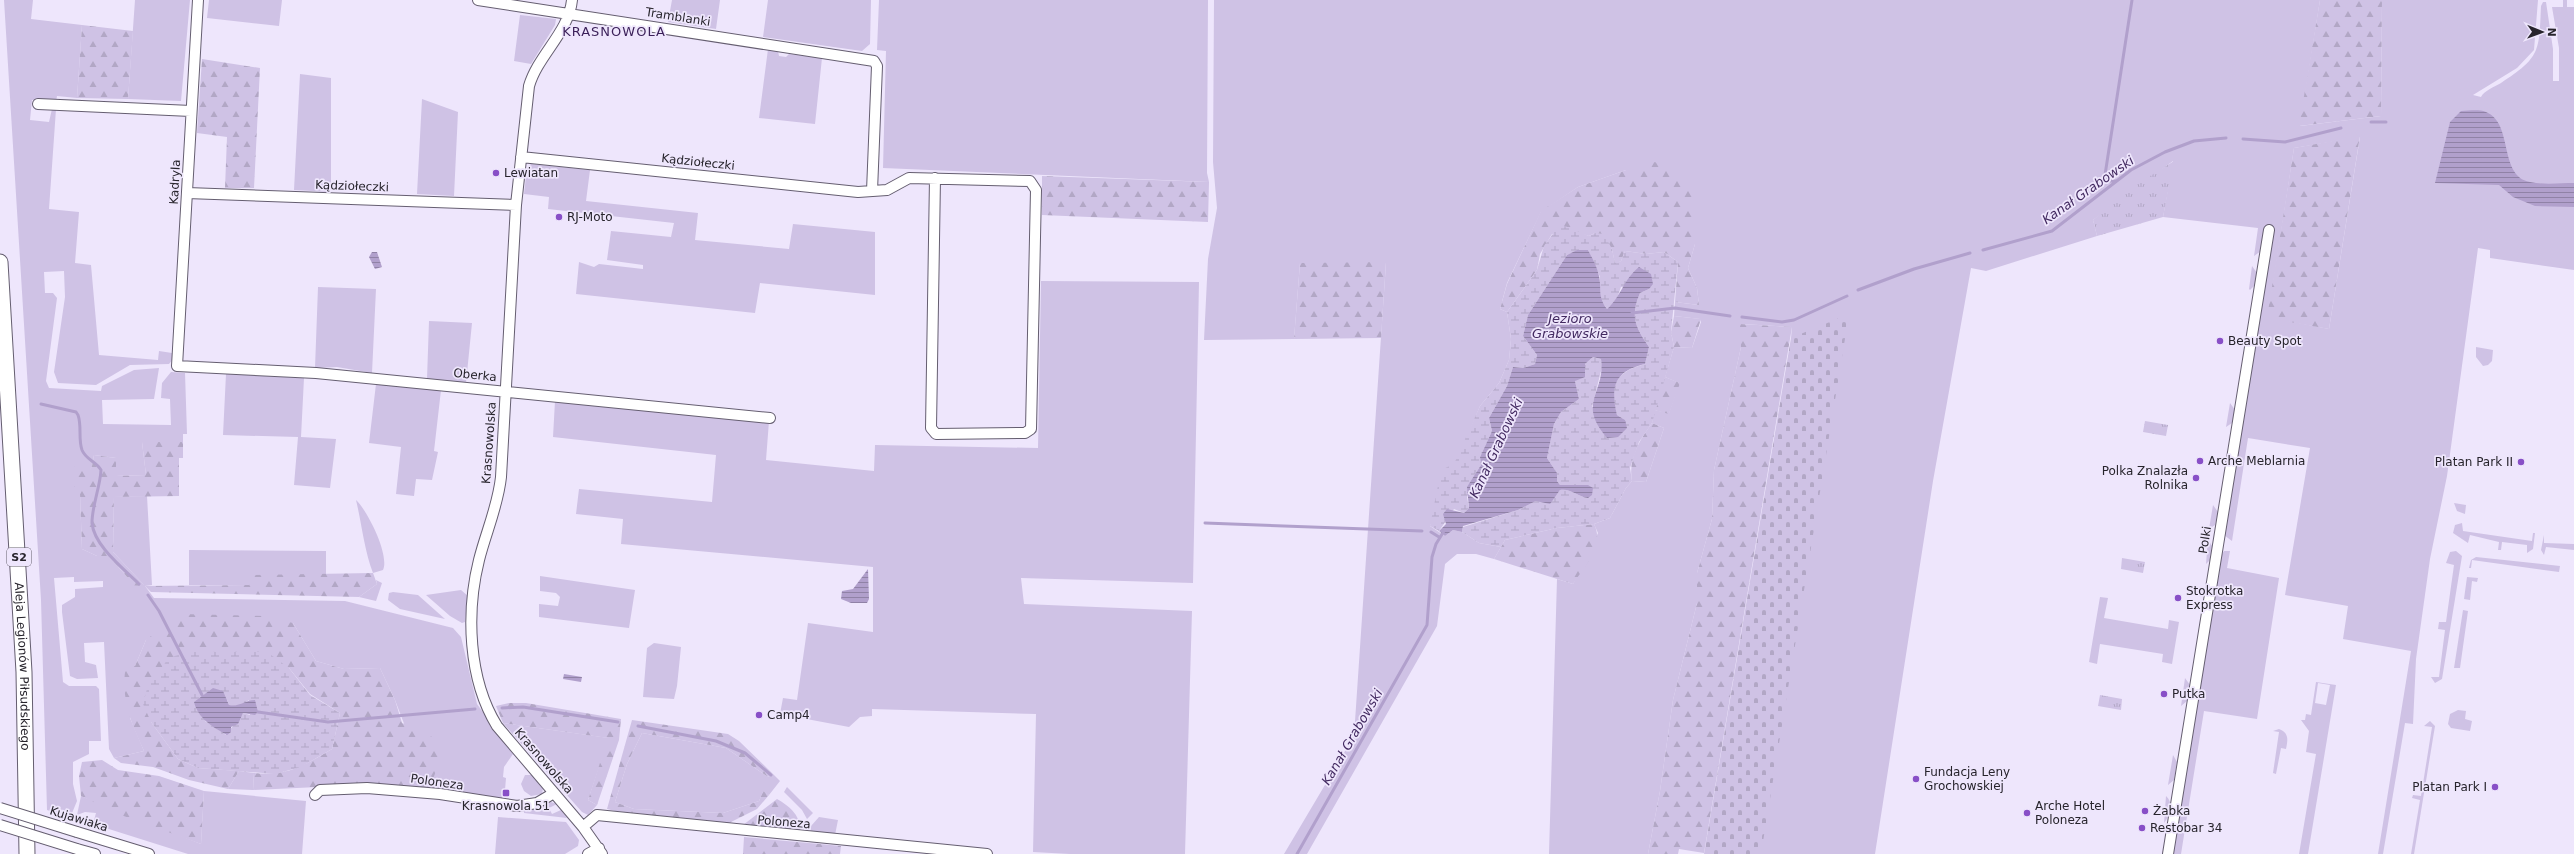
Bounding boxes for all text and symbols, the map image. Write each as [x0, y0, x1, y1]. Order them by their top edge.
street label: Tramblanki [643, 5, 712, 29]
north arrow [2522, 12, 2562, 52]
district label: KRASNOWOLA [562, 24, 666, 39]
text: N [2545, 27, 2558, 37]
street label: Kądziołeczki [661, 151, 735, 173]
water label: Kanał Grabowski [2039, 153, 2137, 227]
street label: Kadryla [167, 159, 183, 205]
place label: Lewiatan [504, 166, 558, 180]
marker: Lewiatan [491, 168, 501, 178]
street label: Kądziołeczki [315, 178, 389, 194]
place label: RJ-Moto [567, 210, 613, 224]
marker: RJ-Moto [554, 212, 564, 222]
water label: Jezioro Grabowskie [1532, 311, 1608, 341]
place label: Beauty Spot [2228, 334, 2302, 348]
marker: Beauty Spot [2215, 336, 2225, 346]
street label: Oberka [453, 366, 497, 384]
water label: Kanał Grabowski [1466, 395, 1526, 500]
street label: Krasnowolska [479, 402, 499, 484]
place label: Arche Meblarnia [2208, 454, 2305, 468]
place label: Platan Park II [2435, 455, 2513, 469]
marker: Arche Meblarnia [2195, 456, 2205, 466]
marker: Platan Park II [2516, 457, 2526, 467]
place label: Polka Znalazła Rolnika [2102, 464, 2188, 492]
marker: Polka Znalazła Rolnika [2191, 473, 2201, 483]
street label: Polki [2196, 525, 2214, 555]
road number: S2 [7, 548, 31, 566]
street label: Aleja Legionów Piłsudskiego [12, 582, 32, 751]
place label: Stokrotka Express [2186, 584, 2243, 612]
marker: Stokrotka Express [2173, 593, 2183, 603]
water label: Kanał Grabowski [1318, 686, 1386, 788]
place label: Putka [2172, 687, 2205, 701]
marker: Putka [2159, 689, 2169, 699]
place label: Camp4 [767, 708, 810, 722]
marker: Camp4 [754, 710, 764, 720]
street label: Krasnowolska [512, 725, 576, 797]
place label: Fundacja Leny Grochowskiej [1924, 765, 2010, 793]
street label: Poloneza [410, 771, 464, 793]
marker: Fundacja Leny Grochowskiej [1911, 774, 1921, 784]
place label: Platan Park I [2412, 780, 2487, 794]
marker: Platan Park I [2490, 782, 2500, 792]
marker: Krasnowola 51 [501, 788, 511, 798]
place label: Krasnowola 51 [462, 799, 550, 813]
place label: Arche Hotel Poloneza [2035, 799, 2105, 827]
place label: Żabka [2153, 803, 2190, 818]
street label: Kujawiaka [48, 804, 110, 834]
marker: Żabka [2140, 806, 2150, 816]
marker: Arche Hotel Poloneza [2022, 808, 2032, 818]
street label: Poloneza [757, 813, 811, 831]
place label: Restobar 34 [2150, 821, 2222, 835]
marker: Restobar 34 [2137, 823, 2147, 833]

